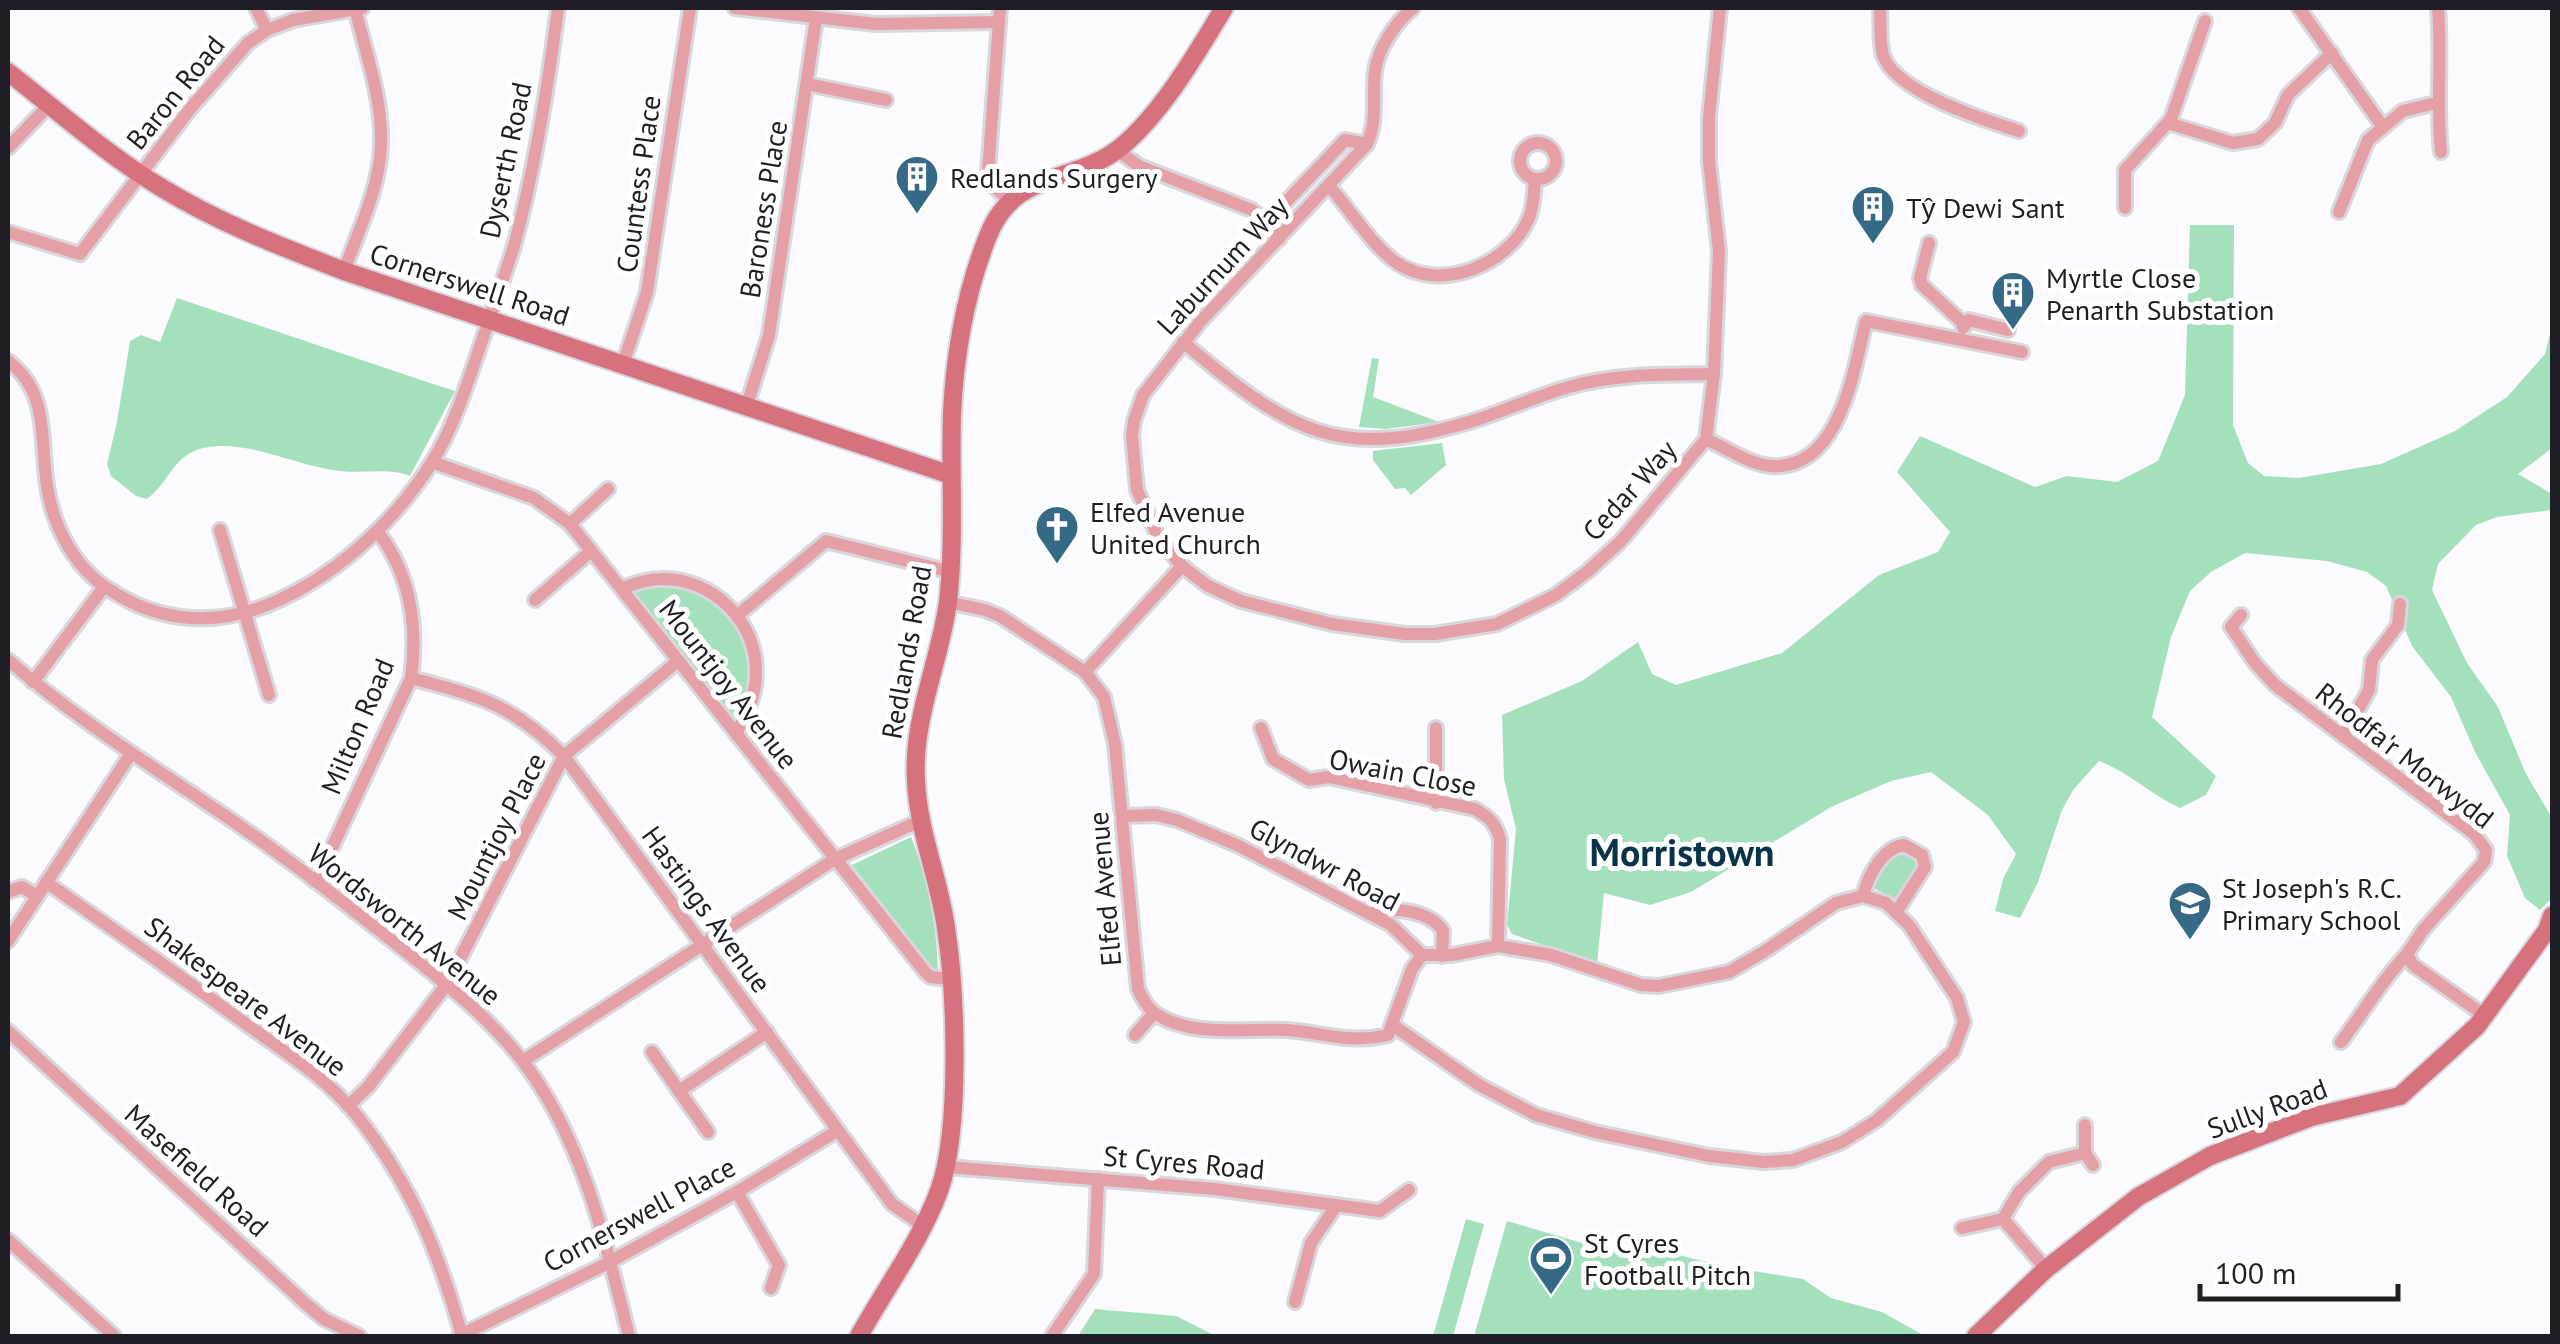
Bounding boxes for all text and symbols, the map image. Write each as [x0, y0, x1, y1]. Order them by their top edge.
street label: Baron Road [118, 27, 232, 157]
street label: Dyserth Road [470, 78, 540, 242]
street label: Countess Place [607, 93, 669, 275]
street label: Baroness Place [731, 118, 795, 300]
building icon: Redlands Surgery [894, 154, 940, 215]
place label: Redlands Surgery [950, 159, 1158, 196]
building icon: Tŷ Dewi Sant [1850, 184, 1896, 245]
street label: Laburnum Way [1148, 188, 1296, 342]
place label: Tŷ Dewi Sant [1906, 189, 2065, 226]
street label: Cornerswell Road [365, 234, 575, 334]
place label: Myrtle Close Penarth Substation [2046, 259, 2274, 328]
building icon: Myrtle Close Penarth Substation [1990, 270, 2036, 331]
street label: Cedar Way [1574, 432, 1684, 548]
place label: Elfed Avenue United Church [1090, 493, 1261, 562]
church icon: Elfed Avenue United Church [1034, 504, 1080, 565]
street label: Redlands Road [873, 562, 939, 742]
street label: Mountjoy Avenue [651, 592, 807, 776]
street label: Milton Road [312, 652, 402, 800]
street label: Rhodfa'r Morwydd [2308, 674, 2502, 836]
street label: Owain Close [1326, 740, 1480, 804]
street label: Mountjoy Place [438, 746, 554, 926]
street label: Glyndwr Road [1243, 809, 1407, 919]
street label: Elfed Avenue [1079, 810, 1129, 968]
street label: Hastings Avenue [634, 818, 780, 1000]
district label: Morristown [1590, 827, 1775, 876]
street label: Wordsworth Avenue [301, 835, 509, 1013]
place label: St Joseph's R.C. Primary School [2222, 869, 2402, 938]
school or university icon: St Joseph's R.C. Primary School [2167, 880, 2213, 941]
street label: Shakespeare Avenue [137, 908, 355, 1084]
street label: Sully Road [2202, 1069, 2332, 1147]
street label: Masefield Road [117, 1096, 277, 1244]
street label: St Cyres Road [1102, 1137, 1266, 1187]
street label: Cornerswell Place [536, 1148, 742, 1280]
place label: St Cyres Football Pitch [1584, 1224, 1751, 1293]
sports icon: St Cyres Football Pitch [1528, 1235, 1574, 1296]
scale bar [2200, 1239, 2398, 1301]
text: 100 m [2215, 1253, 2296, 1292]

